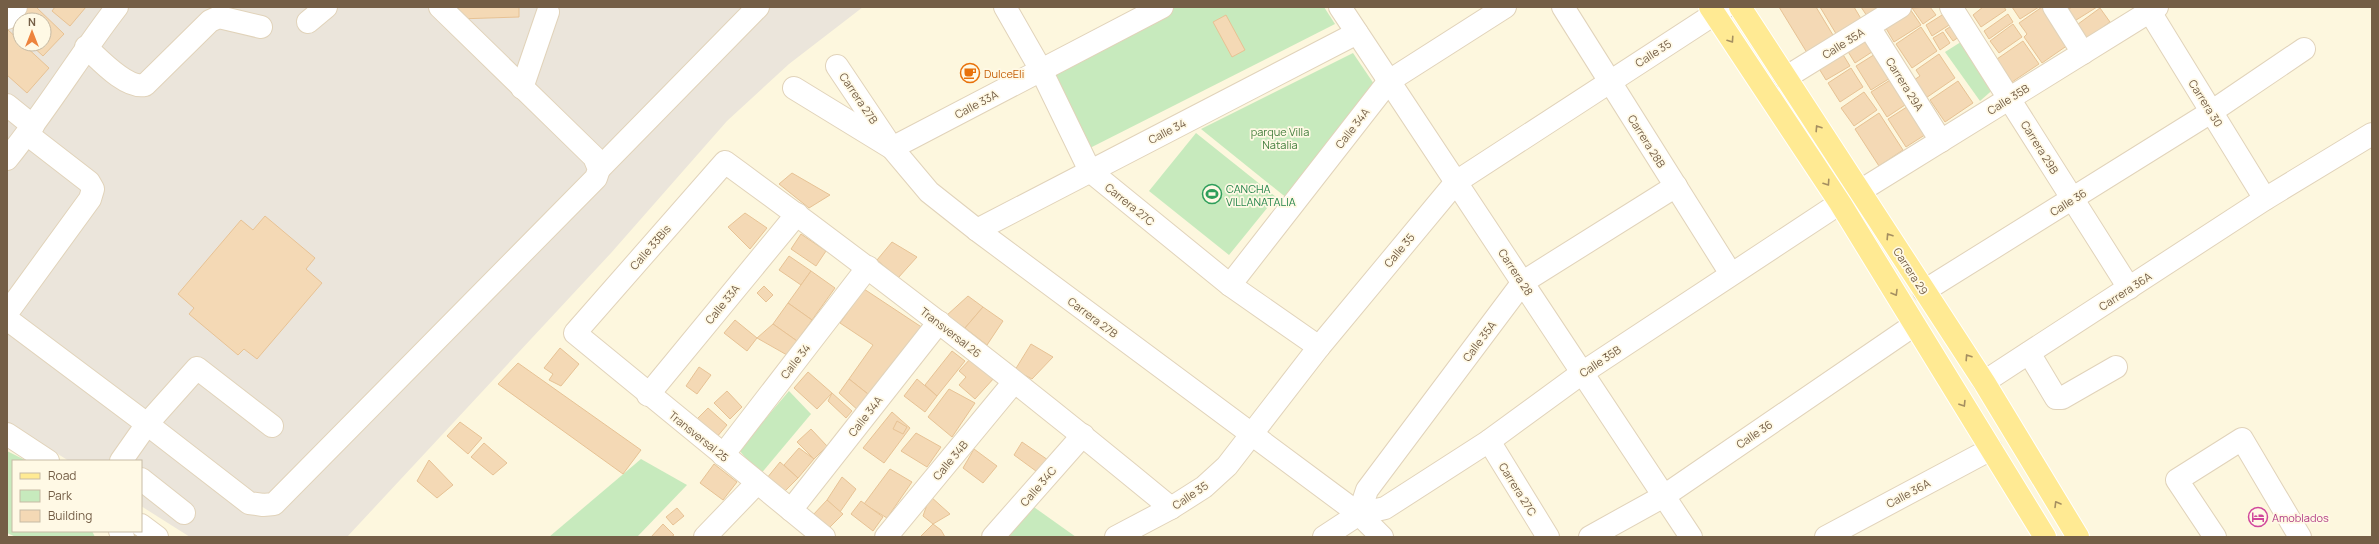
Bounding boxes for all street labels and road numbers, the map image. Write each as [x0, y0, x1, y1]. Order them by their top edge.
street label: Calle 35A [1819, 24, 1867, 62]
street label: Calle 35 [1632, 36, 1674, 70]
street label: Carrera 29A [1883, 54, 1927, 114]
street label: Carrera 27B [836, 69, 882, 127]
street label: Carrera 30 [2186, 77, 2226, 129]
street label: Calle 35B [1984, 80, 2032, 118]
street label: Calle 33A [952, 86, 1000, 122]
street label: Calle 34A [1331, 105, 1373, 151]
street label: Carrera 28B [1625, 112, 1669, 171]
street label: Calle 34 [1146, 115, 1188, 147]
street label: Carrera 29B [2018, 118, 2062, 177]
street label: Carrera 27C [1102, 179, 1158, 229]
street label: Calle 36 [2047, 185, 2089, 219]
street label: Calle 33Bis [626, 221, 674, 273]
street label: Calle 35 [1380, 230, 1418, 270]
street label: Carrera 29 [1890, 245, 1932, 298]
street label: Carrera 28 [1495, 246, 1537, 298]
street label: Carrera 36A [2096, 268, 2154, 314]
street label: Calle 33A [701, 281, 743, 327]
street label: Carrera 27B [1065, 293, 1121, 341]
street label: Transversal 26 [918, 304, 985, 361]
street label: Calle 35A [1459, 318, 1499, 364]
street label: Calle 34 [777, 340, 813, 382]
street label: Calle 35B [1576, 342, 1624, 380]
street label: Calle 34A [844, 393, 886, 439]
street label: Transversal 25 [666, 407, 732, 465]
street label: Calle 36 [1733, 416, 1775, 452]
street label: Calle 34B [929, 437, 971, 483]
street label: Carrera 27C [1496, 460, 1540, 519]
street label: Calle 34C [1017, 463, 1060, 509]
street label: Calle 36A [1883, 475, 1933, 511]
street label: Calle 35 [1169, 478, 1211, 512]

